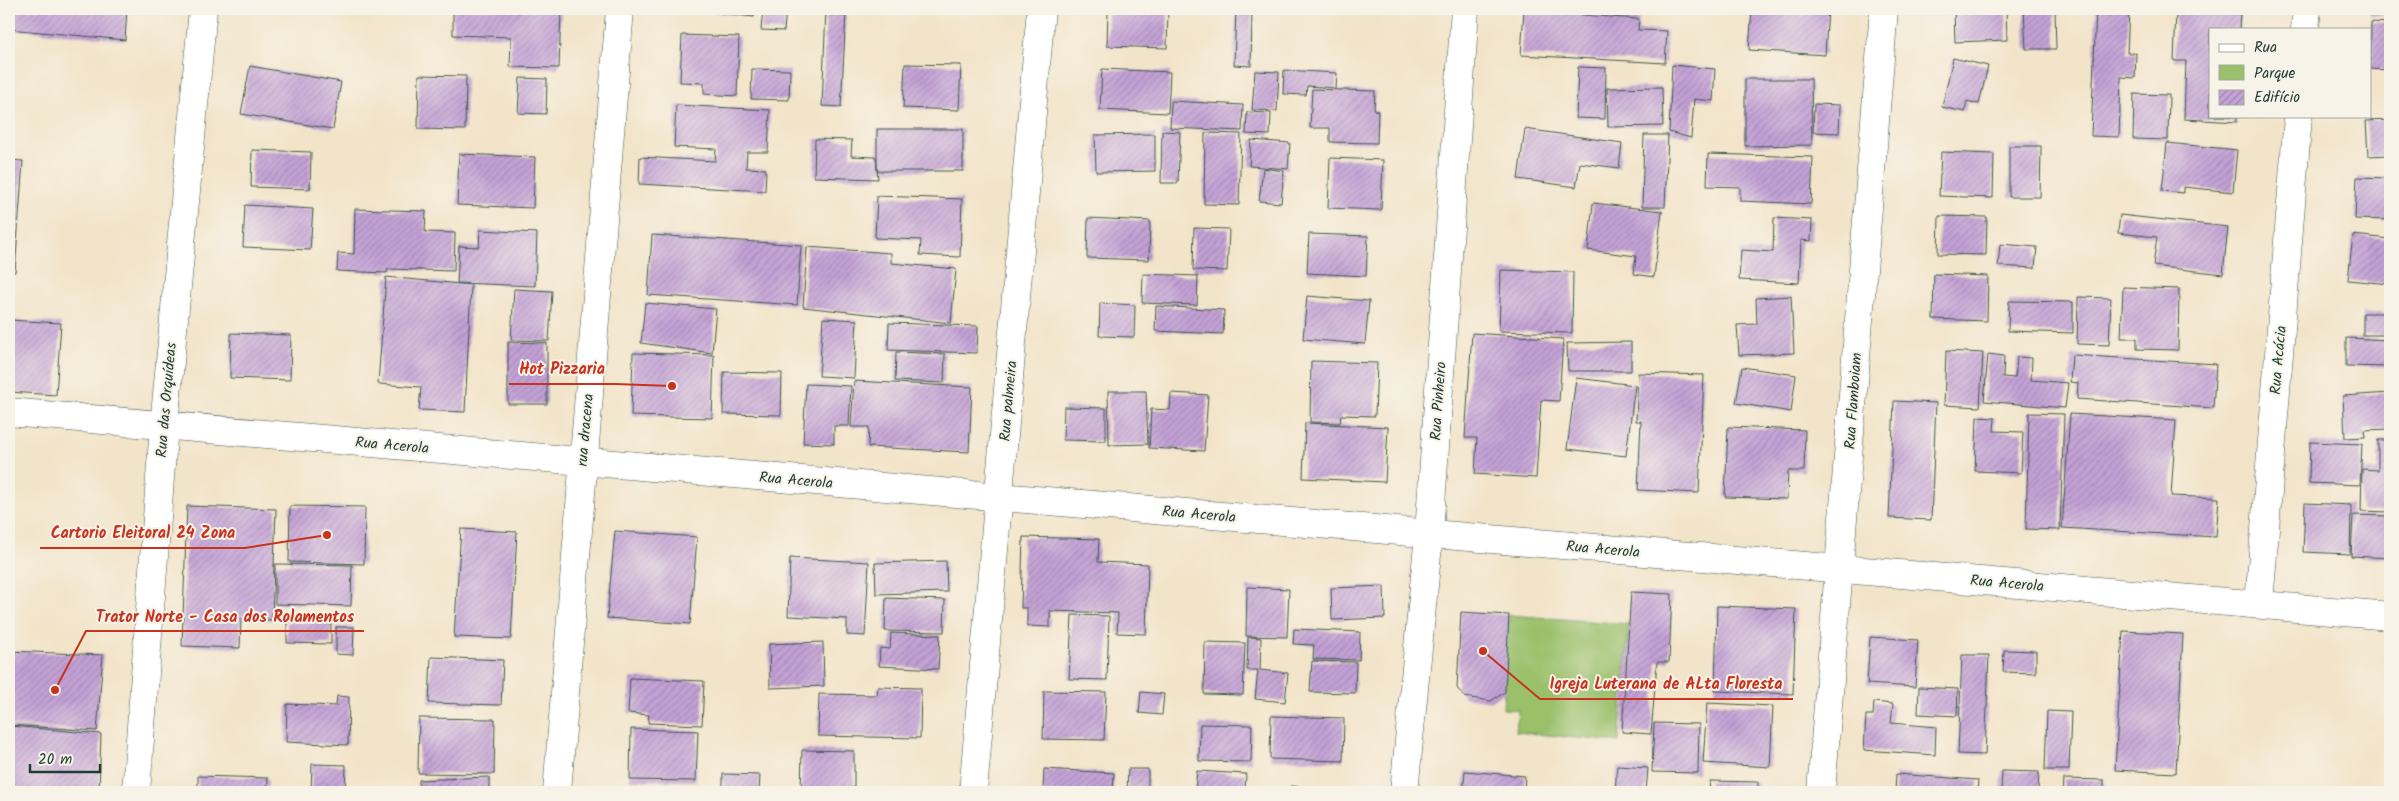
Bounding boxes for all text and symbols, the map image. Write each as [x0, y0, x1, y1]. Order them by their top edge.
legend [2209, 28, 2372, 118]
text: Rua [2254, 36, 2277, 60]
text: Parque [2254, 62, 2295, 86]
text: Edifício [2254, 86, 2300, 110]
street label: Rua Acácia [2264, 325, 2294, 396]
street label: Rua das Orquídeas [150, 341, 184, 459]
street label: Rua Flamboiam [1839, 352, 1869, 450]
callout: Hot Pizzaria [509, 353, 615, 384]
text: Hot Pizzaria [519, 357, 605, 382]
street label: Rua palmeira [994, 360, 1024, 443]
street label: Rua Pinheiro [1424, 361, 1454, 441]
street label: rua dracena [571, 393, 601, 468]
street label: Rua Acerola [354, 431, 430, 461]
street label: Rua Acerola [758, 466, 834, 496]
street label: Rua Acerola [1161, 500, 1237, 530]
callout: Cartorio Eleitoral 24 Zona [40, 517, 245, 548]
text: Cartorio Eleitoral 24 Zona [51, 521, 235, 546]
street label: Rua Acerola [1565, 535, 1641, 565]
street label: Rua Acerola [1969, 569, 2045, 599]
callout: Trator Norte - Casa dos Rolamentos [86, 600, 364, 631]
text: Trator Norte - Casa dos Rolamentos [96, 605, 355, 630]
callout: Igreja Luterana de ALta Floresta [1540, 668, 1793, 699]
text: Igreja Luterana de ALta Floresta [1549, 672, 1783, 697]
scale bar [30, 741, 100, 773]
text: 20 m [38, 748, 72, 772]

